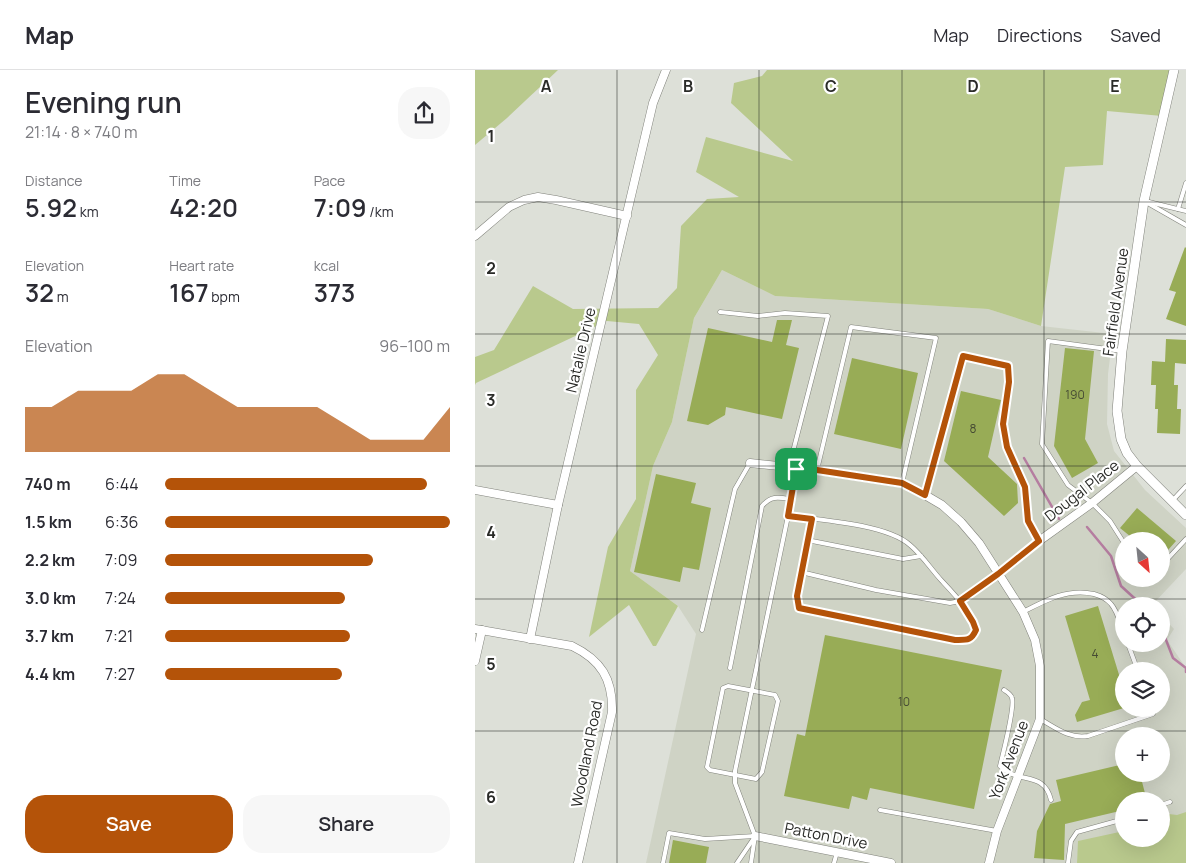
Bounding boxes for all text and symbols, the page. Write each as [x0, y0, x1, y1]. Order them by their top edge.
text: Map [25, 18, 74, 51]
text: Map [933, 23, 969, 47]
text: Directions [997, 23, 1082, 47]
text: Saved [1110, 23, 1161, 47]
text: A [541, 75, 552, 97]
text: B [683, 75, 693, 97]
text: C [825, 75, 837, 97]
text: D [967, 75, 979, 97]
text: E [1110, 75, 1120, 97]
text: Evening run [25, 83, 182, 121]
button: share [398, 87, 450, 139]
text: 21:14 · 8 × 740 m [25, 121, 138, 143]
text: 1 [487, 125, 495, 147]
text: Distance [25, 171, 82, 190]
text: Time [169, 171, 201, 190]
text: Pace [314, 171, 345, 190]
text: 5.92 [25, 190, 77, 225]
text: 42:20 [169, 190, 238, 225]
text: 7:09 [314, 190, 367, 225]
text: km [77, 202, 99, 221]
text: /km [367, 202, 394, 221]
street label: Fairfield Avenue [1098, 246, 1134, 357]
text: Elevation [25, 256, 84, 275]
text: Heart rate [169, 256, 234, 275]
text: kcal [314, 256, 339, 275]
text: 2 [486, 257, 496, 279]
text: 32 [25, 275, 54, 310]
text: 167 [169, 275, 209, 310]
text: 373 [314, 275, 355, 310]
text: m [54, 287, 69, 306]
text: bpm [209, 287, 240, 306]
street label: Natalie Drive [561, 305, 601, 395]
text: Elevation [25, 335, 93, 357]
text: 96–100 m [379, 335, 450, 357]
house number: 190 [1065, 386, 1085, 403]
text: 3 [486, 389, 496, 411]
house number: 8 [970, 420, 977, 437]
pin [775, 448, 817, 490]
icon: arrive [782, 455, 810, 483]
street label: Dougal Place [1040, 455, 1124, 526]
text: 740 m [25, 473, 71, 495]
text: 6:44 [105, 473, 139, 495]
text: 1.5 km [25, 511, 72, 533]
text: 6:36 [105, 511, 139, 533]
text: 4 [486, 521, 496, 543]
north arrow [1115, 532, 1170, 588]
map controls [1115, 532, 1170, 847]
text: 2.2 km [25, 549, 75, 571]
text: 7:09 [105, 549, 138, 571]
text: 3.0 km [25, 587, 76, 609]
text: 7:24 [105, 587, 136, 609]
button: locate [1115, 597, 1170, 652]
text: 3.7 km [25, 625, 74, 647]
text: 7:21 [105, 625, 133, 647]
house number: 4 [1091, 645, 1099, 662]
text: 5 [486, 653, 496, 675]
button: layers [1115, 662, 1170, 717]
text: 4.4 km [25, 663, 75, 685]
text: 7:27 [105, 663, 135, 685]
house number: 10 [898, 693, 910, 710]
street label: Woodland Road [566, 699, 607, 809]
street label: York Avenue [984, 717, 1033, 802]
button: + [1115, 727, 1170, 782]
text: 6 [486, 786, 496, 808]
button: − [1115, 792, 1170, 847]
button: Save [25, 795, 233, 853]
button: Share [243, 795, 450, 853]
street label: Patton Drive [783, 817, 870, 854]

